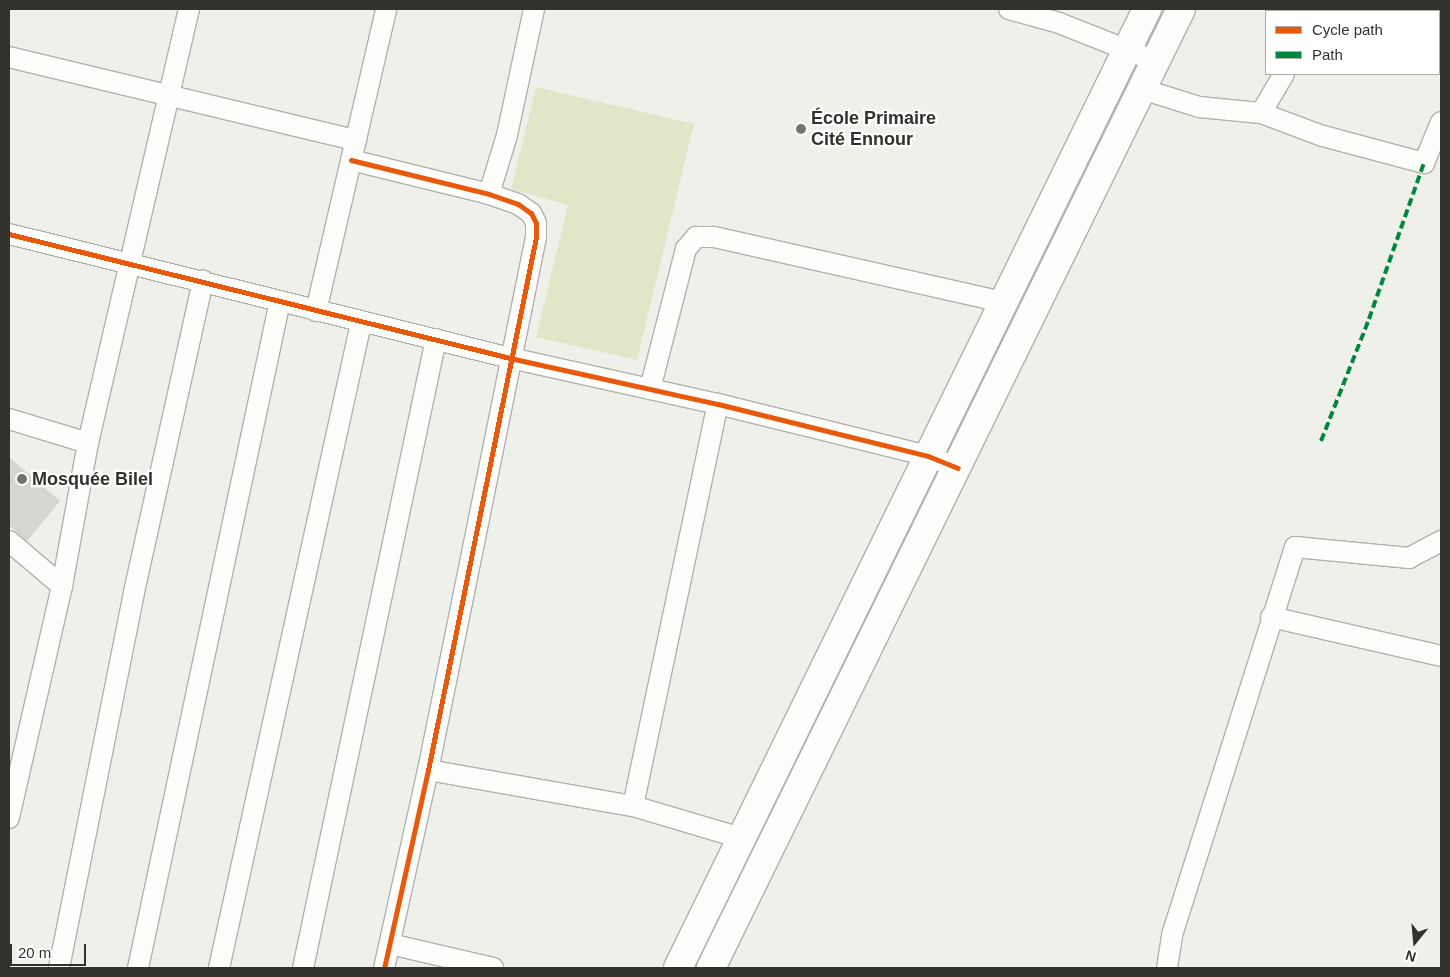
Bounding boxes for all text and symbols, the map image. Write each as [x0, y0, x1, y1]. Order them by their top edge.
legend [1265, 10, 1440, 75]
text: Cycle path [1312, 21, 1383, 38]
text: Path [1312, 46, 1343, 63]
place label: École Primaire Cité Ennour [811, 108, 936, 150]
marker: École Primaire Cité Ennour [795, 123, 807, 135]
place label: Mosquée Bilel [32, 468, 153, 490]
marker: Mosquée Bilel [16, 473, 28, 485]
north arrow [1390, 917, 1440, 967]
scale bar [12, 934, 89, 966]
text: 20 m [18, 944, 51, 961]
text: N [1403, 947, 1418, 965]

